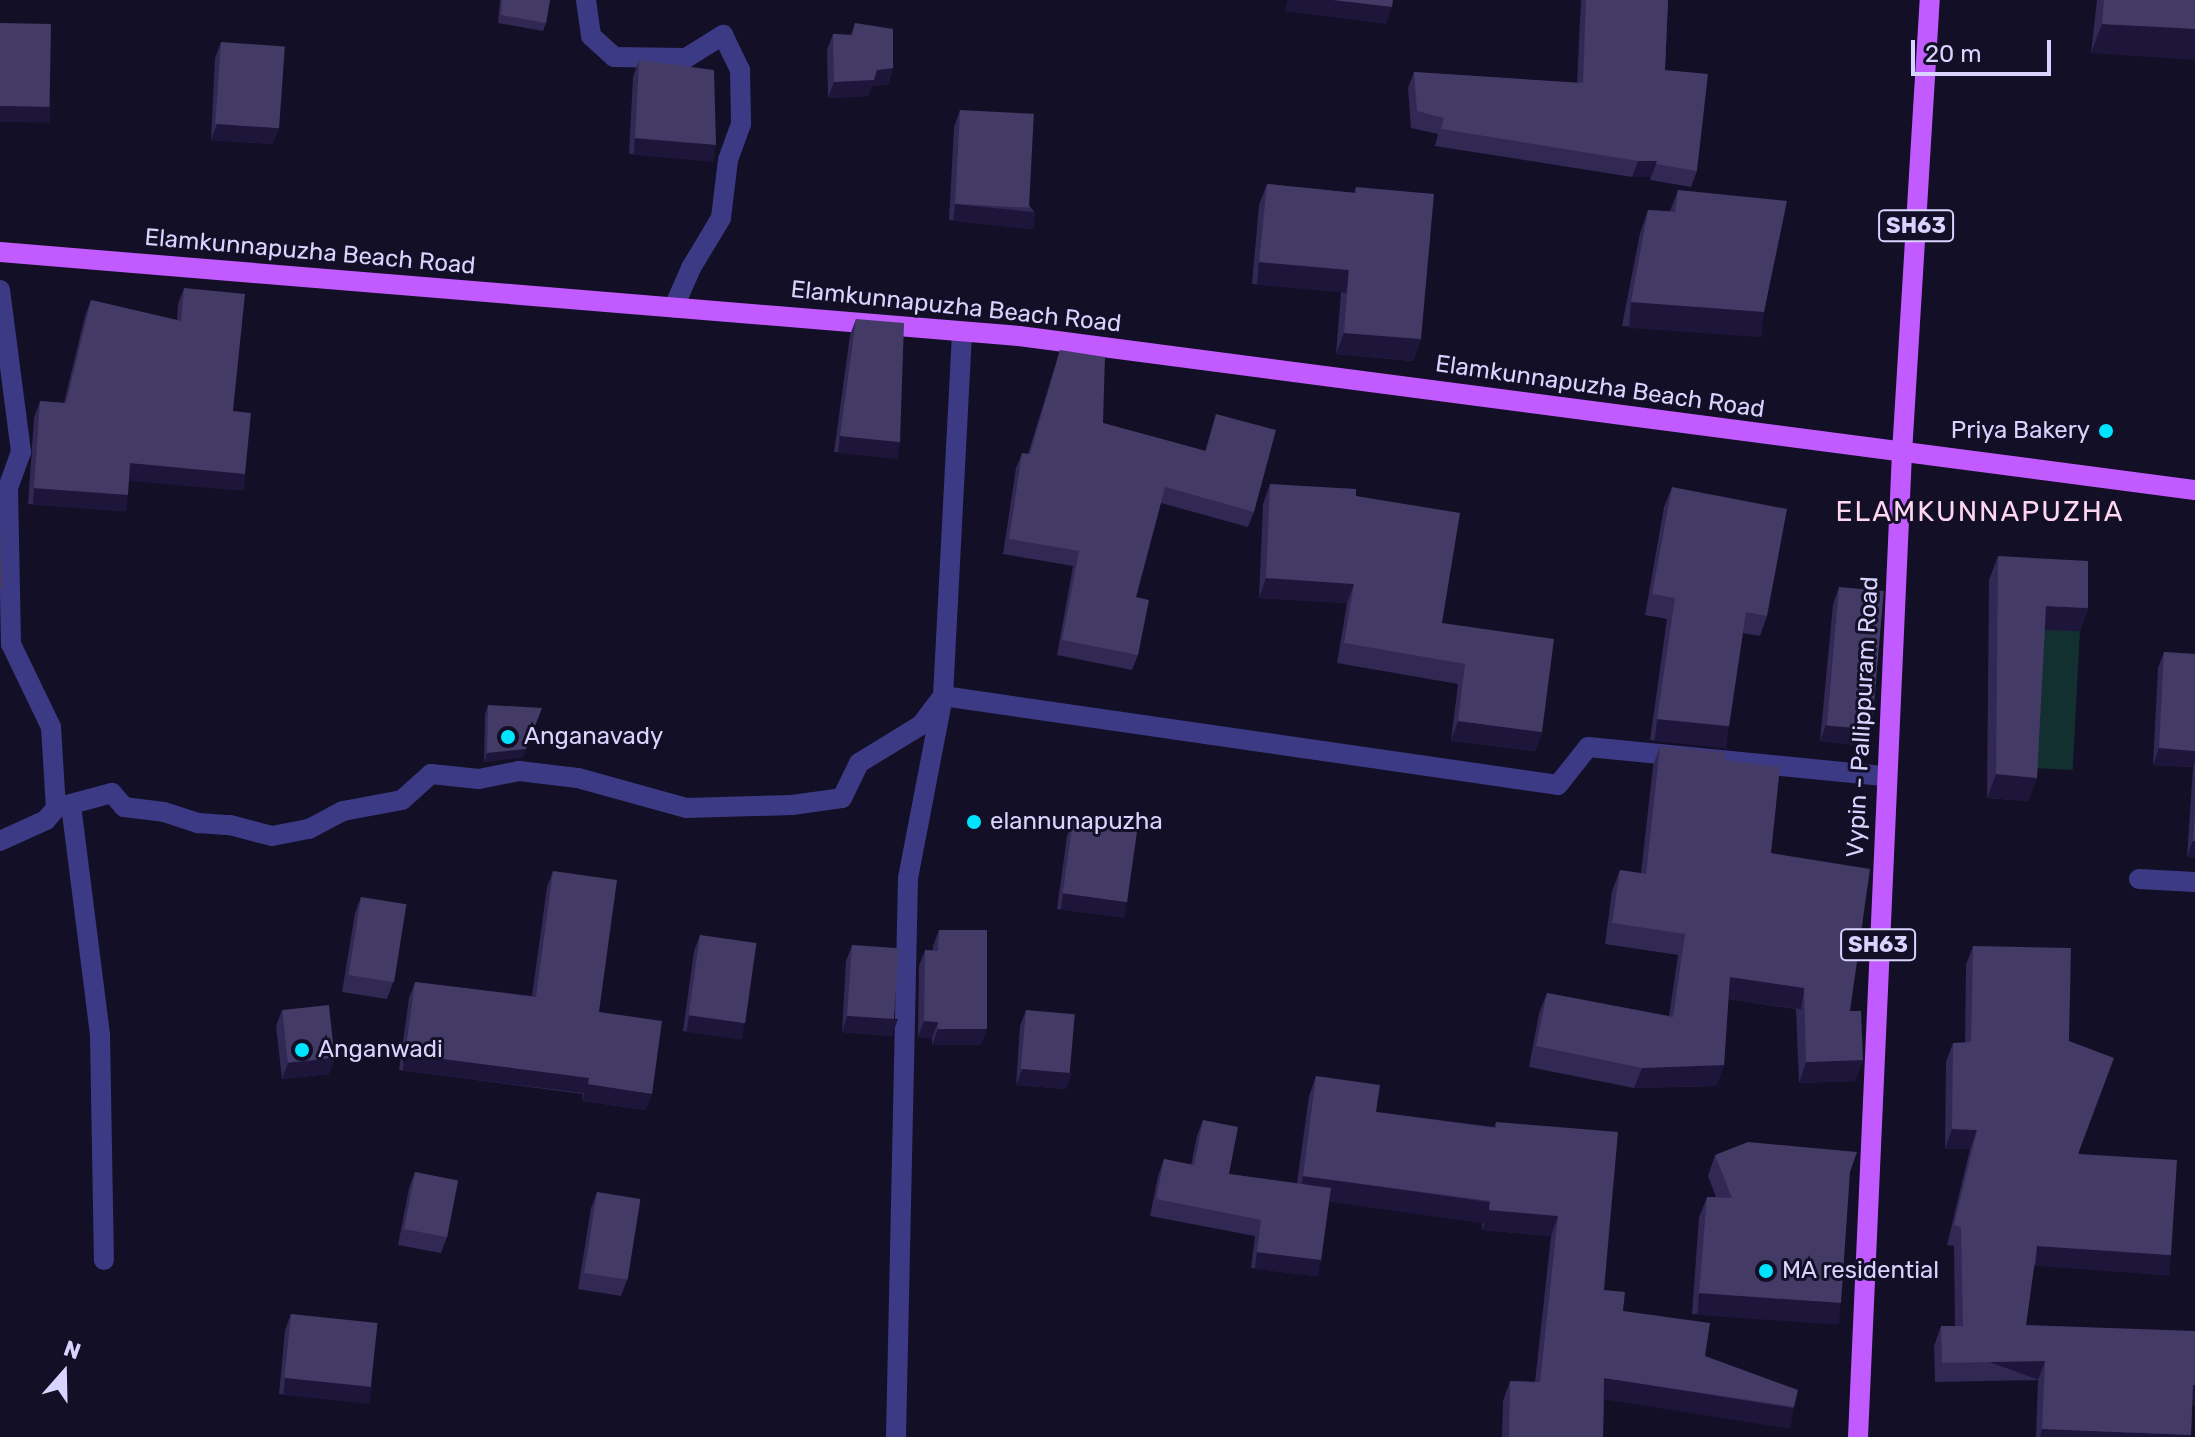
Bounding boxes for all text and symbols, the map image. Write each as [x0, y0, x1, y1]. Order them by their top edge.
scale bar [1915, 24, 2055, 74]
text: 20 m [1925, 40, 1982, 68]
road number: SH63 [1878, 208, 1954, 244]
street label: Elamkunnapuzha Beach Road [143, 223, 477, 281]
street label: Elamkunnapuzha Beach Road [789, 275, 1123, 339]
street label: Elamkunnapuzha Beach Road [1434, 350, 1766, 424]
place label: Priya Bakery [1951, 417, 2090, 445]
marker: Priya Bakery [2097, 422, 2115, 440]
district label: ELAMKUNNAPUZHA [1836, 495, 2124, 529]
street label: Vypin - Pallippuram Road [1841, 576, 1885, 858]
place label: Anganavady [524, 723, 663, 751]
marker: Anganavady [499, 728, 517, 746]
place label: elannunapuzha [990, 808, 1163, 836]
marker: elannunapuzha [965, 813, 983, 831]
road number: SH63 [1840, 927, 1916, 963]
place label: Anganwadi [318, 1036, 443, 1064]
marker: Anganwadi [293, 1041, 311, 1059]
place label: MA residential [1782, 1257, 1940, 1285]
marker: MA residential [1757, 1262, 1775, 1280]
north arrow [24, 1333, 104, 1413]
text: N [60, 1335, 84, 1365]

